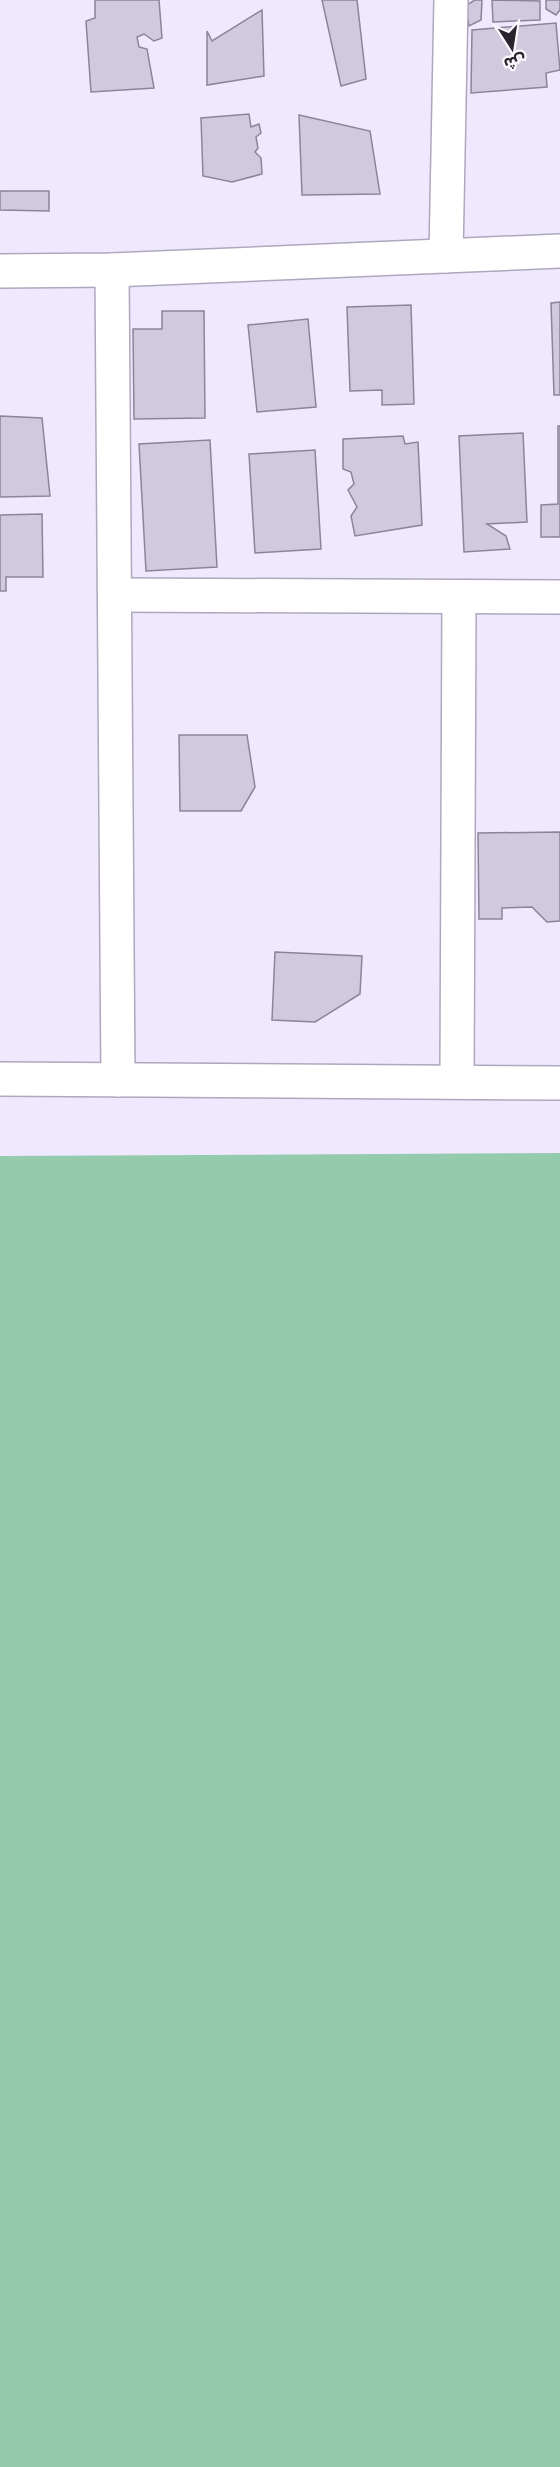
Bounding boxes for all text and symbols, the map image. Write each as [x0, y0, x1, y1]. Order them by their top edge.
north arrow [482, 18, 542, 78]
text: ش [502, 51, 528, 75]

